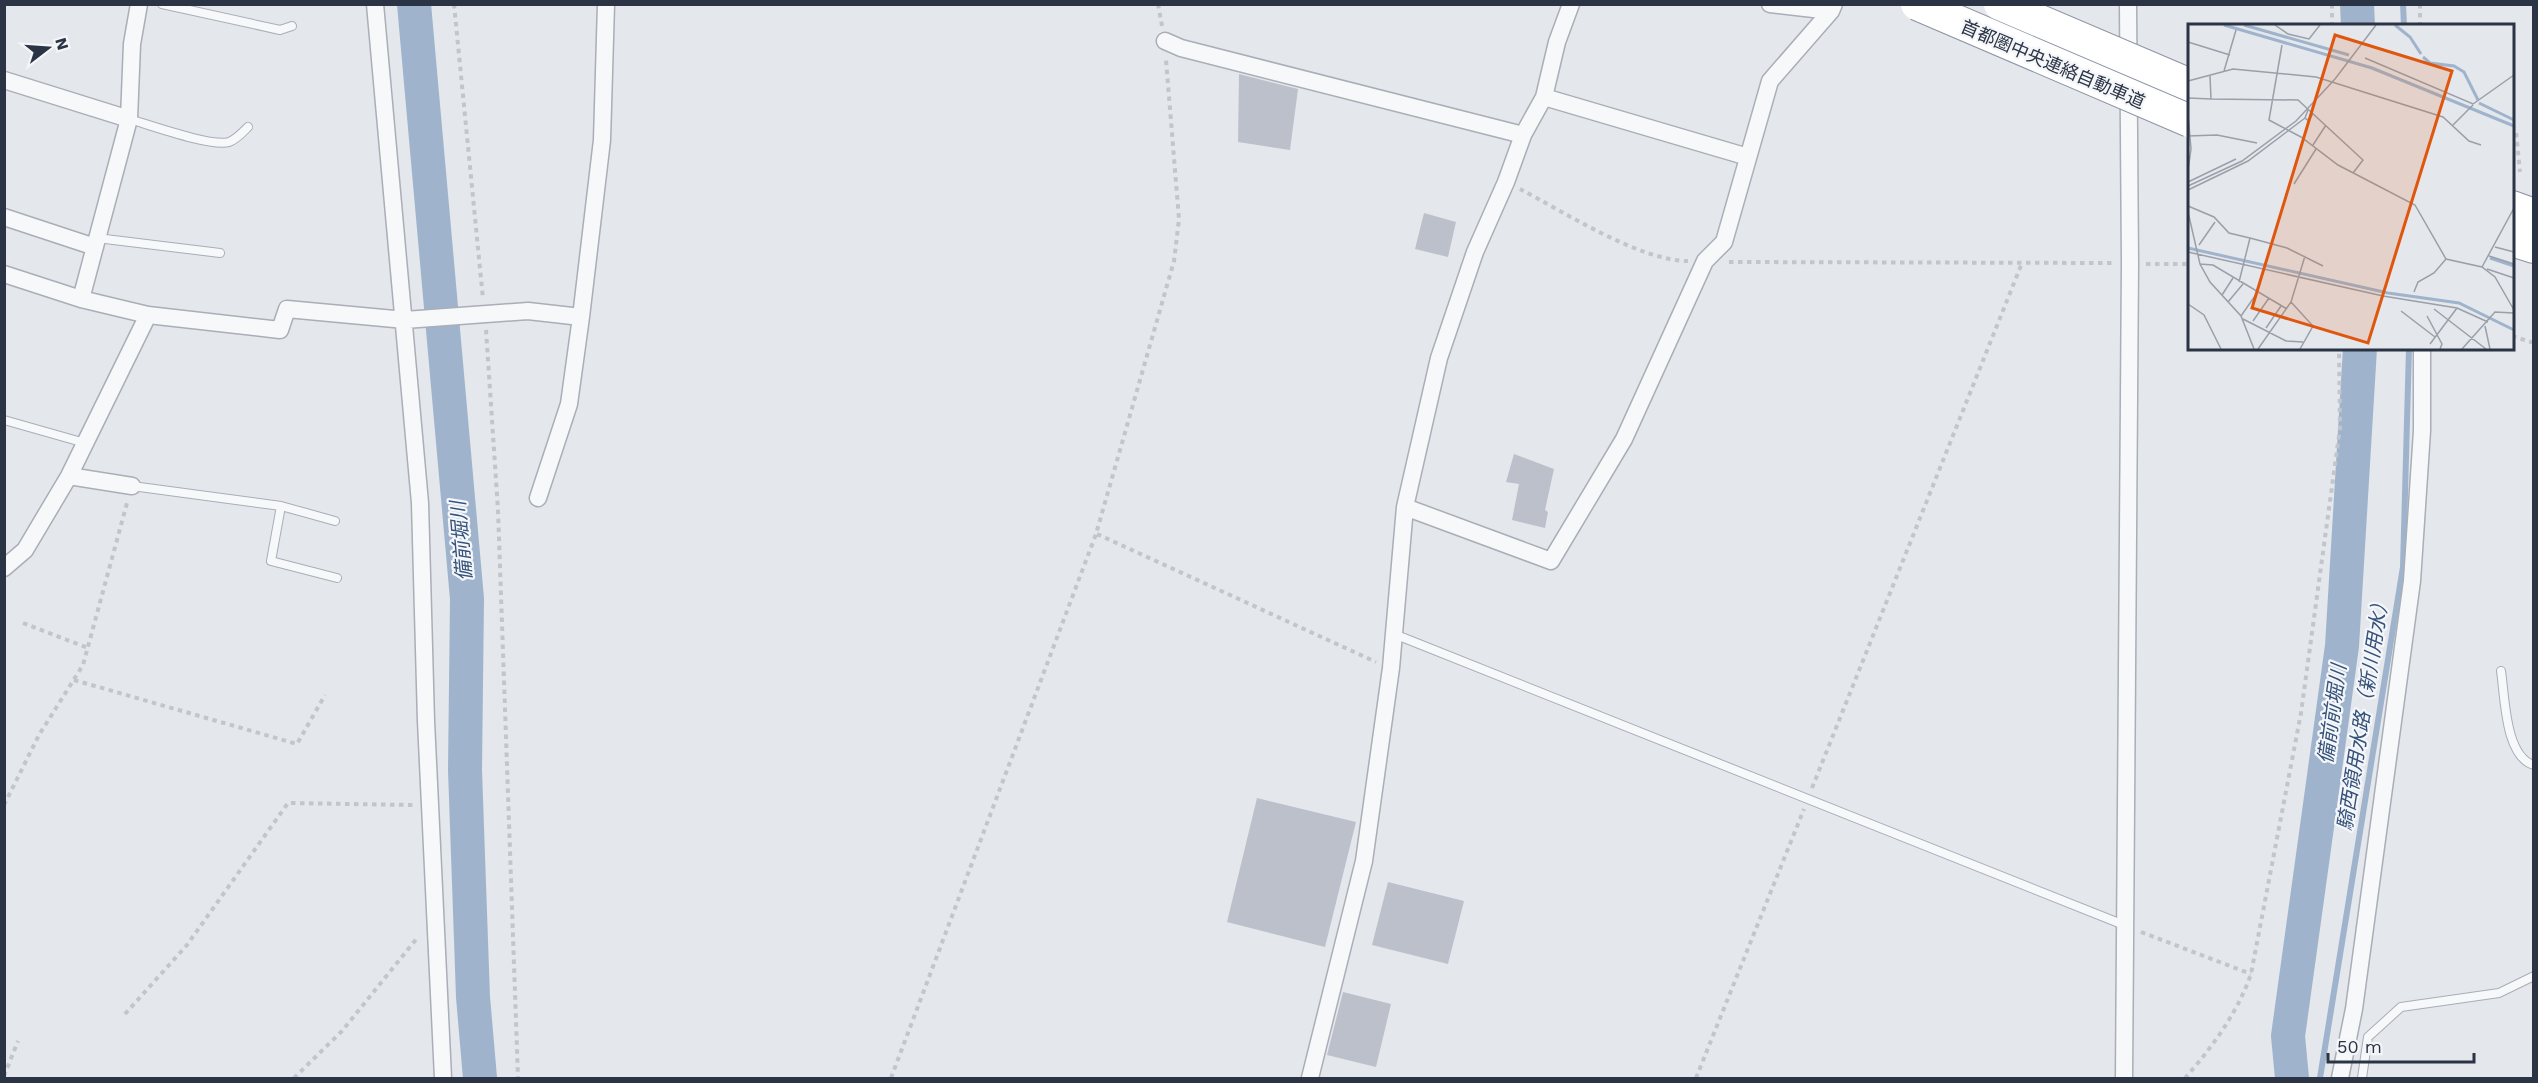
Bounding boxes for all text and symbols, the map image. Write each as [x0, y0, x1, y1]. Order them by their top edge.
street label: 首都圏中央連絡自動車道 [1958, 16, 2148, 112]
north arrow [18, 18, 78, 78]
inset map [2188, 24, 2514, 350]
text: N [51, 35, 73, 52]
water label: 備前堀川 [445, 498, 476, 582]
water label: 騎西領用水路（新川用水） [2332, 592, 2394, 832]
water label: 備前前堀川 [2313, 661, 2351, 765]
scale bar [2328, 1026, 2474, 1064]
text: 50 m [2337, 1036, 2382, 1057]

